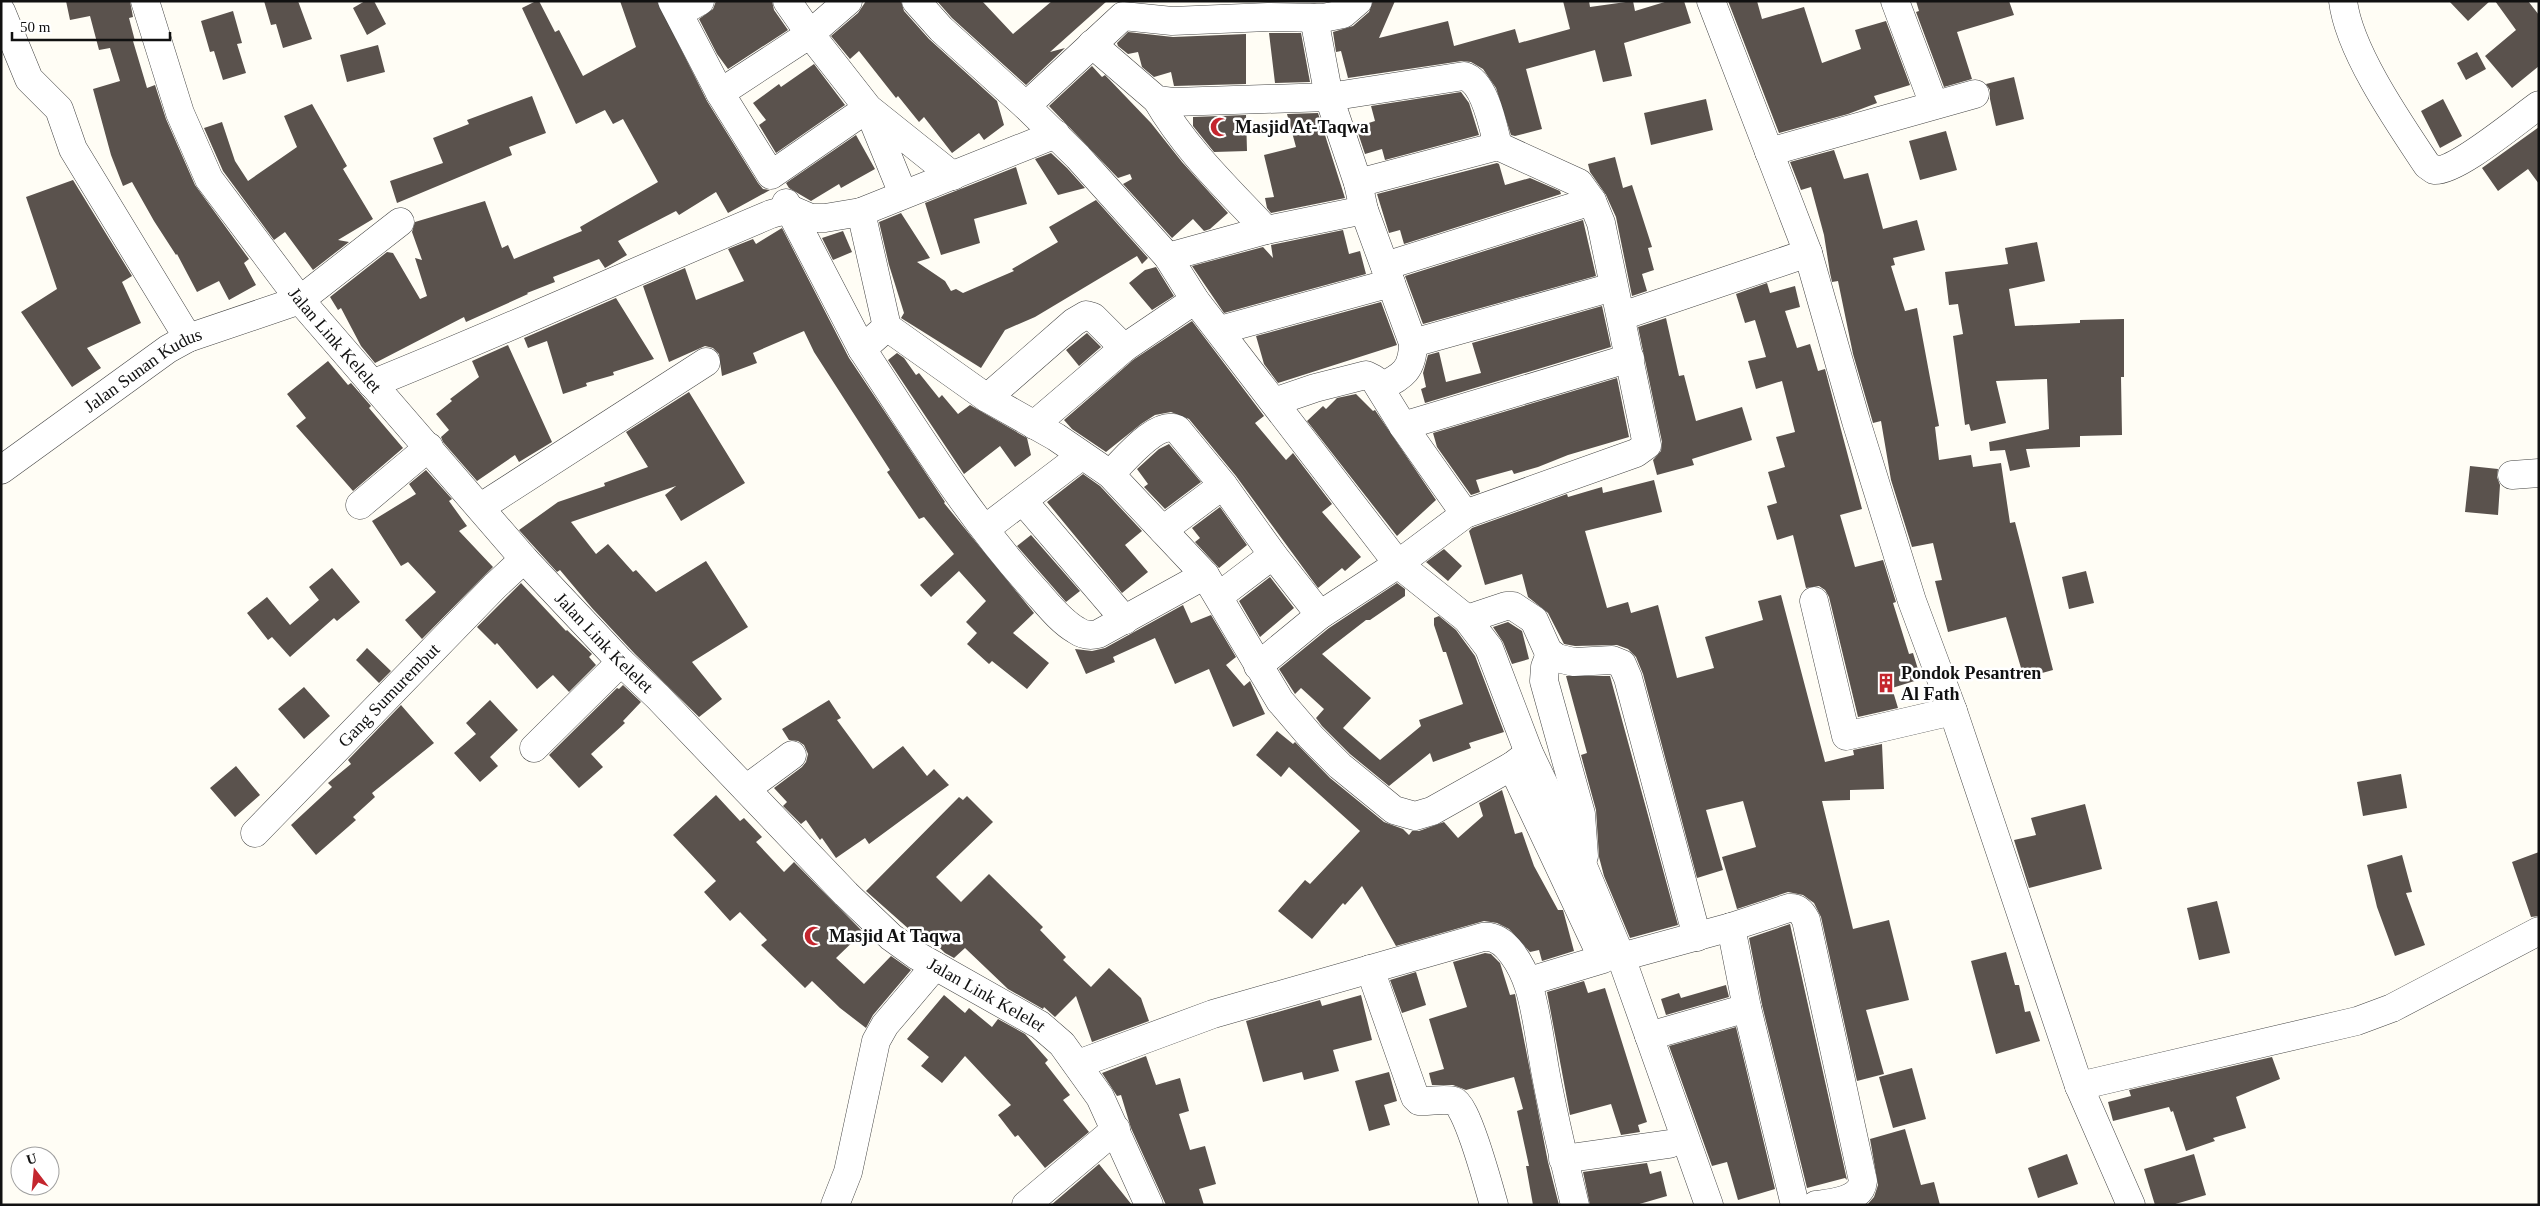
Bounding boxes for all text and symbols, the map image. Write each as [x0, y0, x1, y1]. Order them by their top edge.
scale bar [12, 10, 170, 42]
text: 50 m [20, 19, 51, 35]
mosque icon: Masjid At-Taqwa [1209, 116, 1231, 138]
place label: Masjid At-Taqwa [1235, 117, 1369, 137]
street label: Jalan Link Kelelet [284, 284, 386, 397]
street label: Jalan Sunan Kudus [80, 324, 204, 417]
street label: Jalan Link Kelelet [551, 588, 657, 697]
street label: Gang Sumurembut [334, 639, 444, 751]
place label: Pondok Pesantren Al Fath [1901, 663, 2041, 704]
building icon: Pondok Pesantren Al Fath [1875, 672, 1897, 694]
mosque icon: Masjid At Taqwa [803, 925, 825, 947]
place label: Masjid At Taqwa [829, 926, 961, 946]
street label: Jalan Link Kelelet [924, 954, 1050, 1036]
north arrow [10, 1146, 60, 1196]
text: U [25, 1150, 38, 1168]

